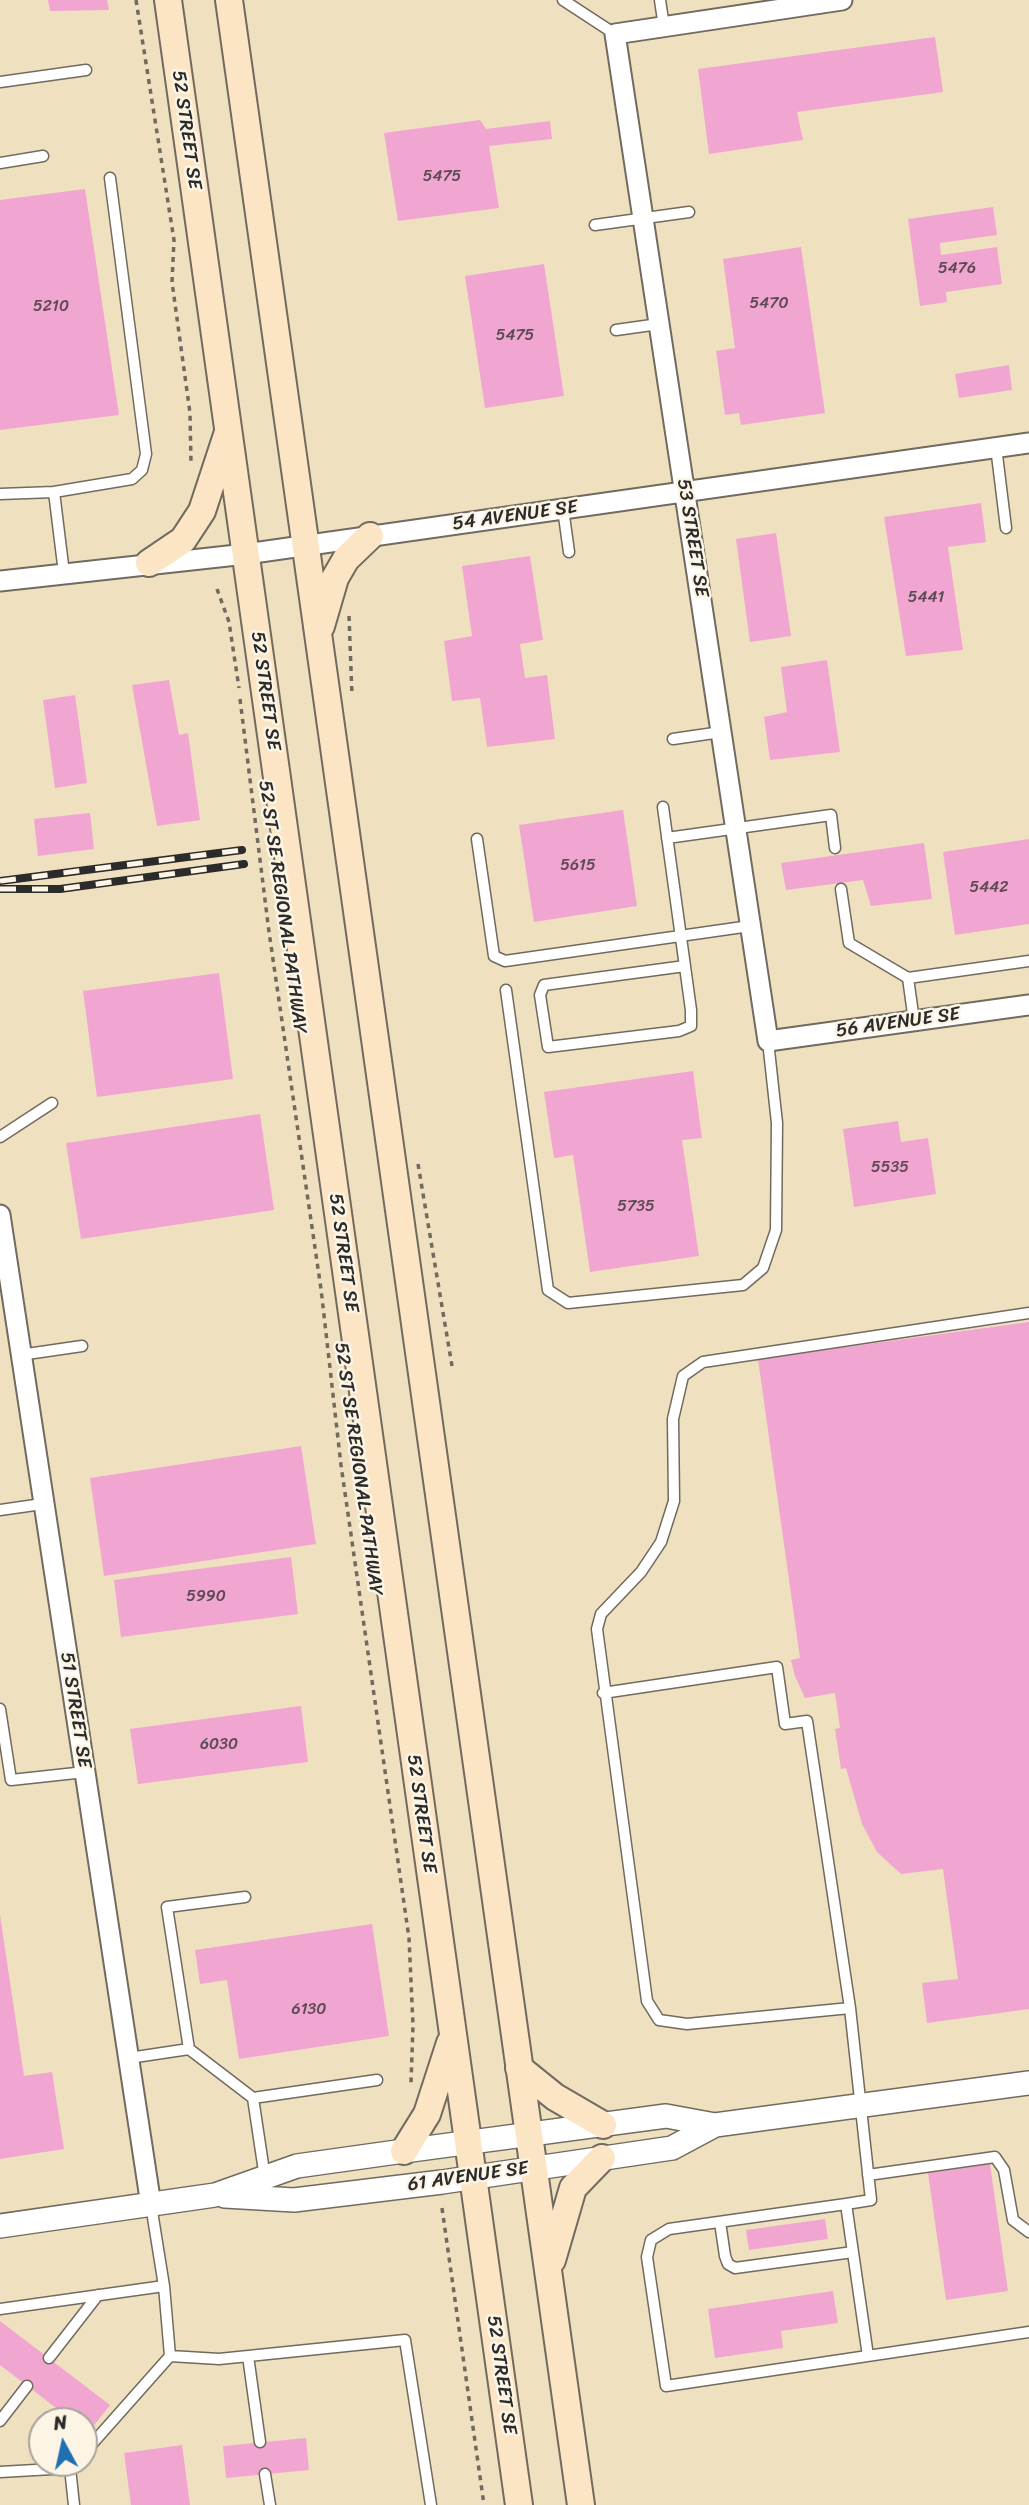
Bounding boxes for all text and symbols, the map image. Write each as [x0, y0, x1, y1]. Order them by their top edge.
street label: 52 STREET SE [166, 69, 206, 191]
house number: 5475 [423, 167, 461, 187]
house number: 5476 [938, 259, 976, 279]
house number: 5470 [749, 294, 789, 314]
house number: 5210 [33, 297, 69, 317]
house number: 5475 [496, 326, 534, 346]
street label: 53 STREET SE [671, 477, 713, 599]
street label: 54 AVENUE SE [451, 496, 579, 536]
house number: 5441 [908, 588, 944, 608]
street label: 52 STREET SE [245, 630, 285, 752]
street label: 52 ST SE REGIONAL PATHWAY [253, 779, 311, 1035]
house number: 5615 [560, 856, 596, 876]
house number: 5442 [969, 878, 1009, 898]
street label: 56 AVENUE SE [835, 1003, 961, 1043]
house number: 5535 [871, 1158, 909, 1178]
street label: 52 STREET SE [323, 1192, 363, 1314]
house number: 5735 [617, 1197, 655, 1217]
street label: 52 ST SE REGIONAL PATHWAY [329, 1341, 387, 1597]
house number: 5990 [186, 1587, 226, 1607]
street label: 51 STREET SE [55, 1650, 95, 1770]
house number: 6030 [200, 1735, 238, 1755]
street label: 52 STREET SE [401, 1753, 441, 1875]
house number: 6130 [292, 2000, 326, 2020]
street label: 61 AVENUE SE [406, 2157, 530, 2197]
street label: 52 STREET SE [481, 2314, 521, 2436]
text: N [51, 2405, 69, 2440]
north arrow [28, 2407, 98, 2477]

